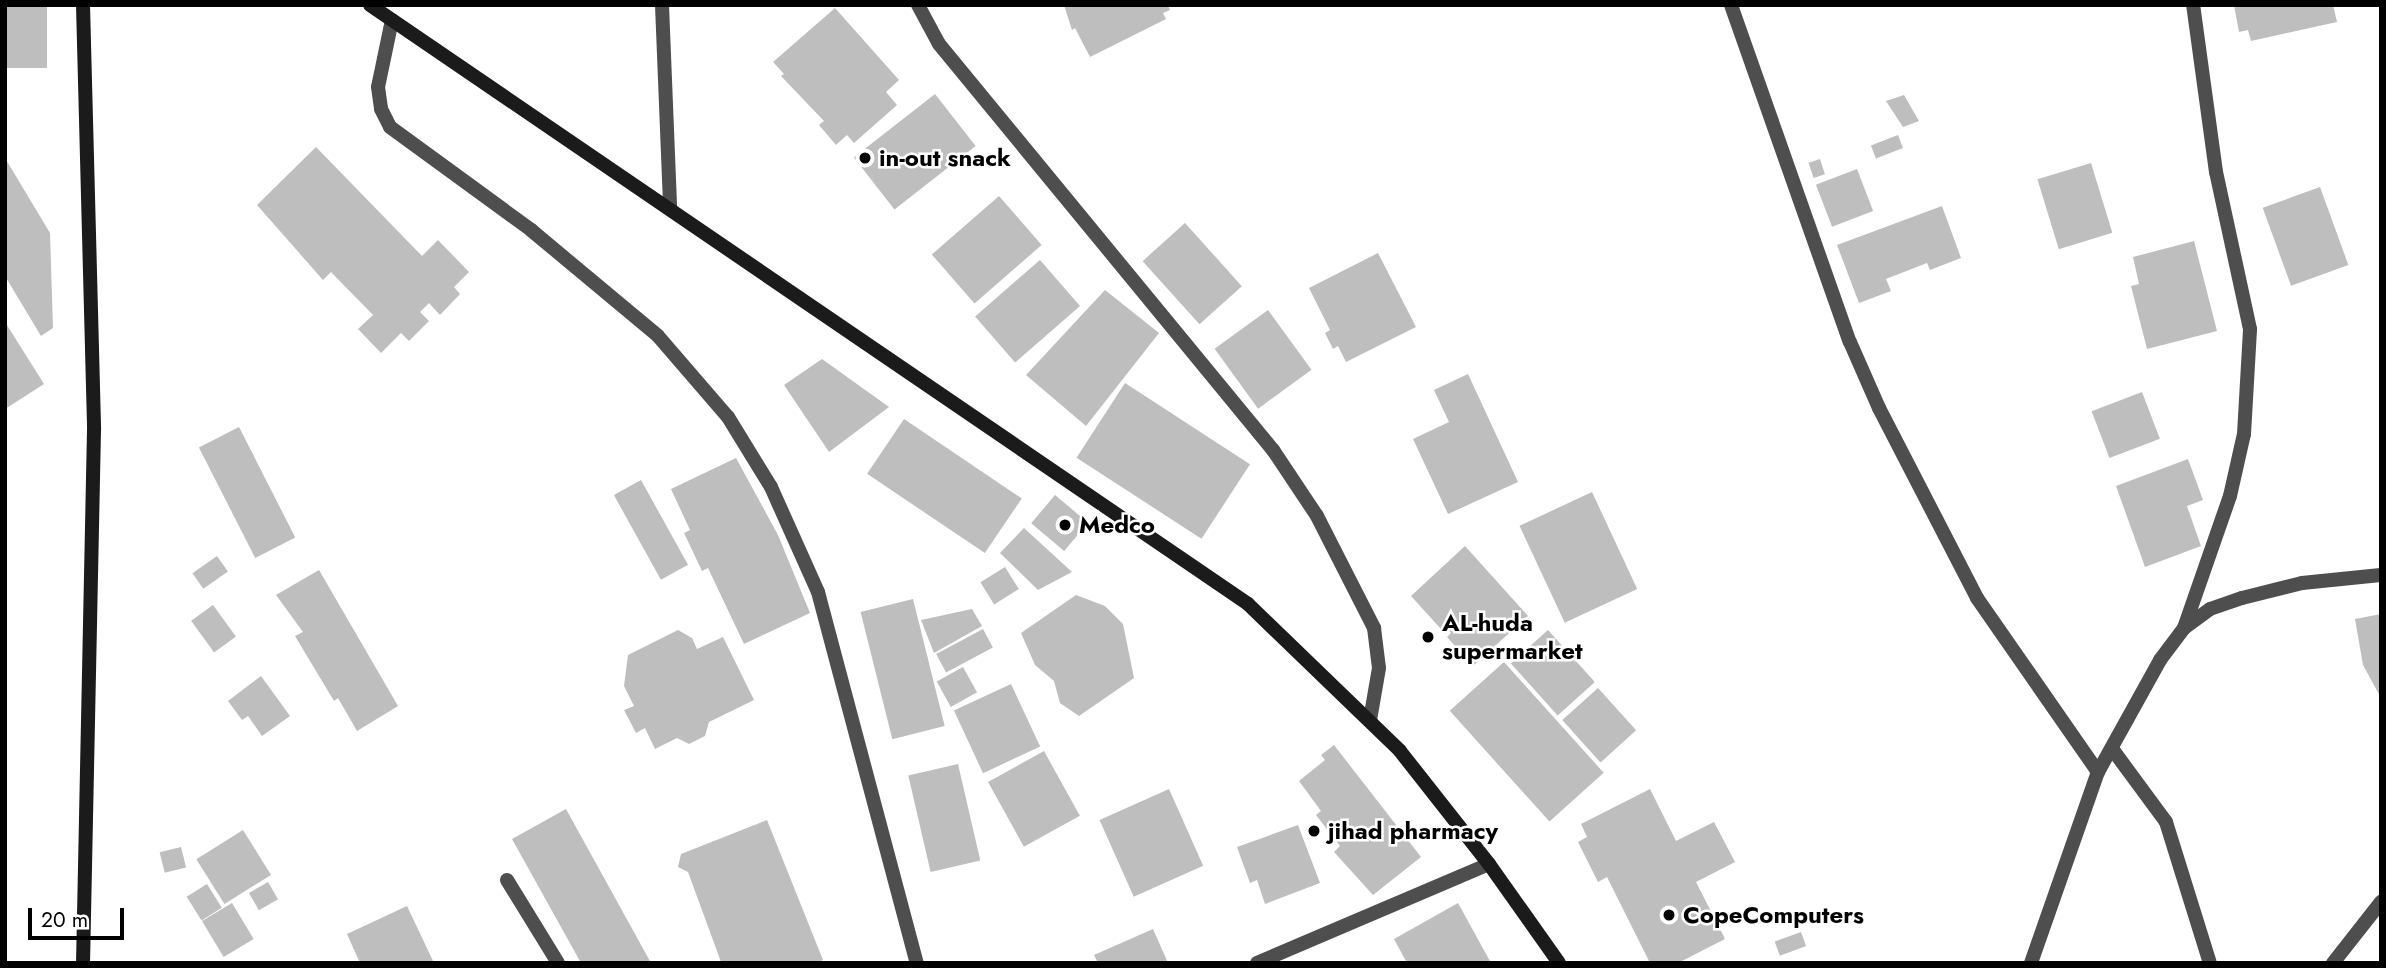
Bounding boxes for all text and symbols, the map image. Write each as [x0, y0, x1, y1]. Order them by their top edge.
place label: in-out snack [879, 144, 1011, 172]
marker: in-out snack [857, 150, 873, 166]
place label: Medco [1079, 511, 1155, 539]
marker: Medco [1057, 517, 1073, 533]
place label: AL-huda supermarket [1442, 609, 1583, 665]
marker: AL-huda supermarket [1420, 629, 1436, 645]
place label: jihad pharmacy [1328, 817, 1498, 845]
marker: jihad pharmacy [1306, 823, 1322, 839]
scale bar [32, 894, 128, 938]
place label: CopeComputers [1683, 901, 1864, 929]
text: 20 m [41, 905, 88, 935]
marker: CopeComputers [1661, 907, 1677, 923]

